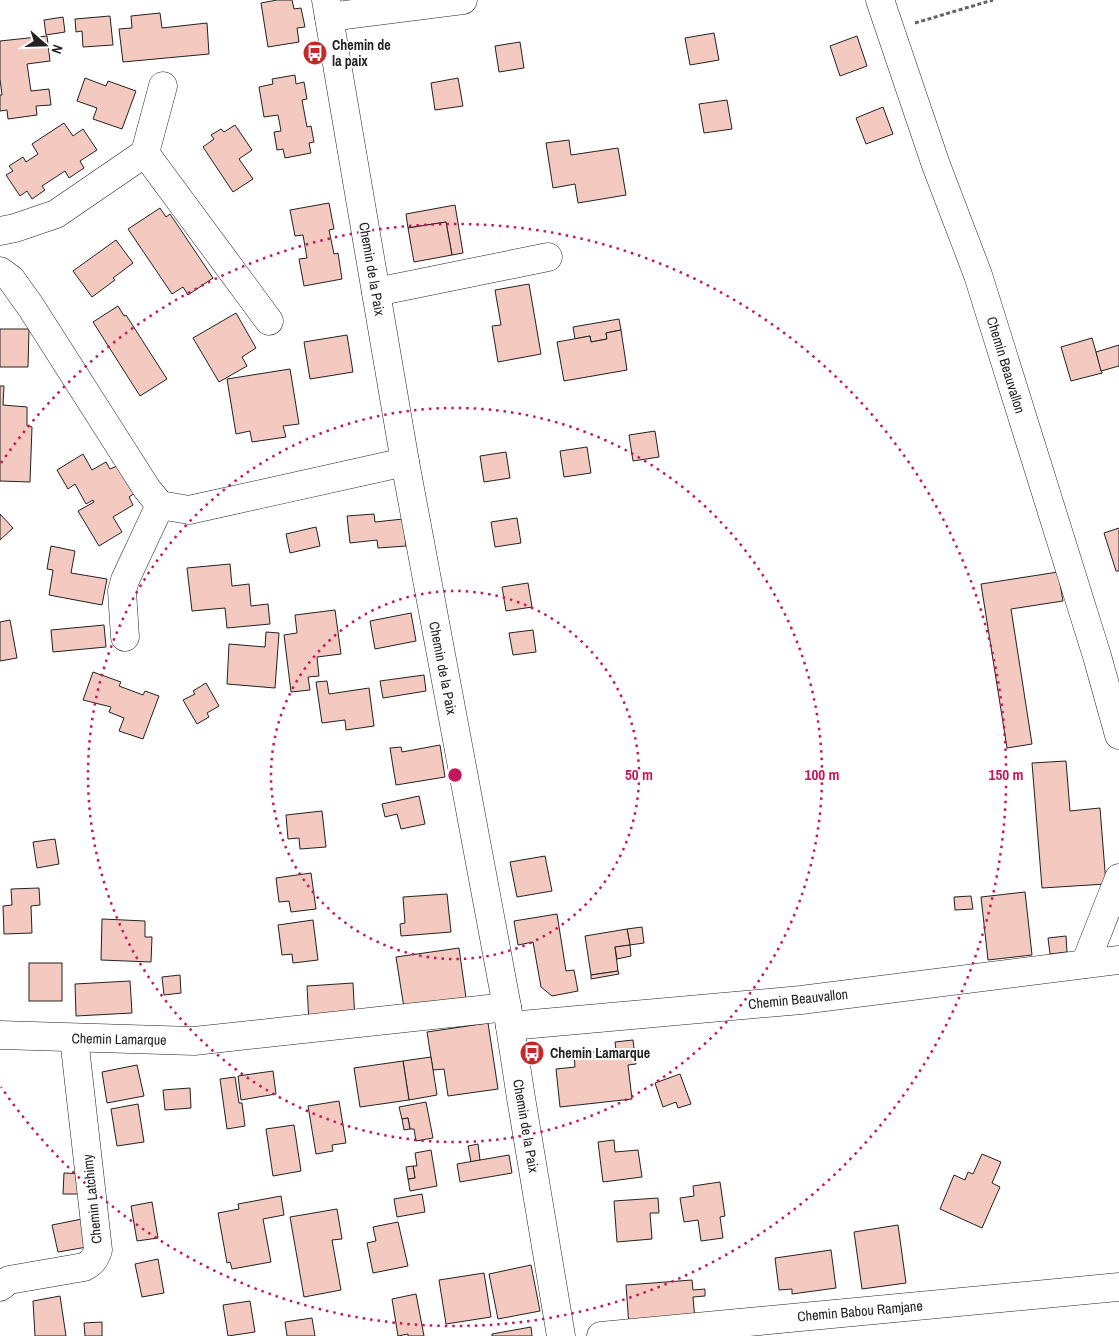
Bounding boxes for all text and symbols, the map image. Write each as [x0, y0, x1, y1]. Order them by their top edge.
north arrow [20, 20, 70, 70]
place label: Chemin de la paix [332, 36, 391, 70]
bus stop icon: Chemin de la paix [302, 40, 328, 66]
text: N [47, 42, 67, 56]
street label: Chemin de la Paix [355, 221, 389, 317]
street label: Chemin Beauvallon [983, 314, 1029, 416]
street label: Chemin de la Paix [425, 620, 461, 716]
text: 50 m [625, 764, 653, 785]
text: 100 m [805, 764, 839, 785]
text: 150 m [989, 764, 1023, 785]
centre of rings [446, 766, 464, 784]
street label: Chemin Beauvallon [747, 985, 849, 1013]
street label: Chemin Lamarque [71, 1029, 167, 1049]
bus stop icon: Chemin Lamarque [519, 1040, 545, 1066]
place label: Chemin Lamarque [550, 1044, 650, 1062]
street label: Chemin de la Paix [509, 1078, 543, 1174]
street label: Chemin Latchimy [78, 1153, 106, 1245]
street label: Chemin Babou Ramjane [797, 1297, 923, 1325]

